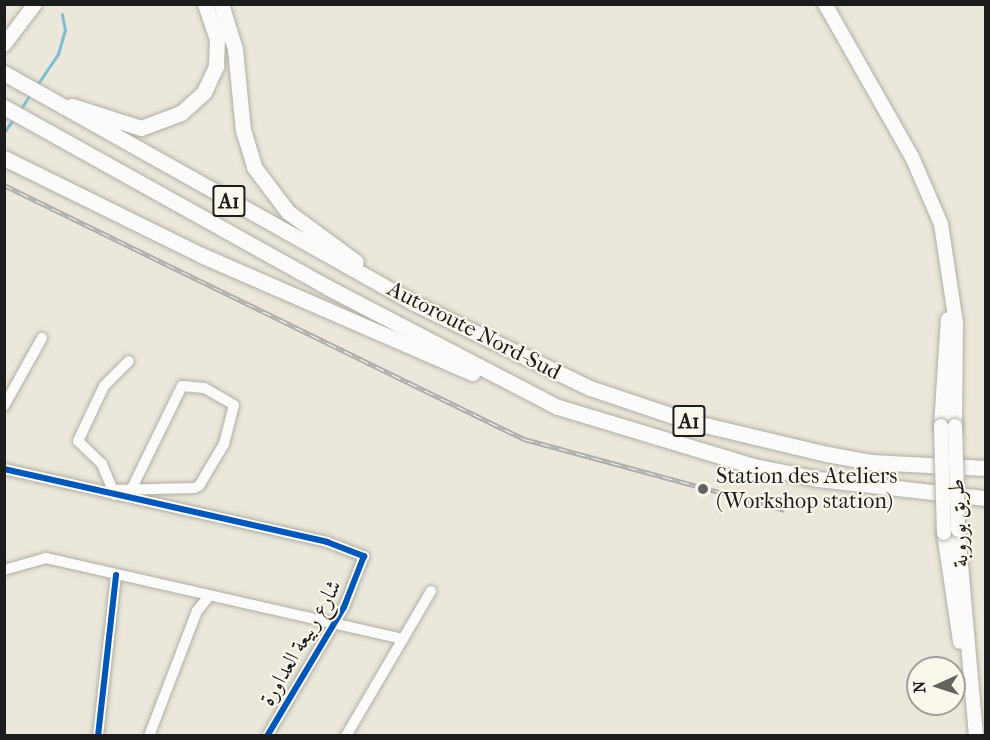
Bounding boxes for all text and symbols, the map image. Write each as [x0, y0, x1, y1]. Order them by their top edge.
road number: A1 [211, 183, 247, 219]
street label: Autoroute Nord-Sud [383, 276, 565, 386]
road number: A1 [671, 403, 707, 439]
place label: Station des Ateliers (Workshop station) [716, 463, 897, 514]
street label: طريق بوروبة [943, 478, 975, 568]
marker: Station des Ateliers (Workshop station) [694, 480, 712, 498]
street label: شارع ربيعة العداورة [254, 575, 348, 711]
north arrow [906, 656, 966, 716]
text: N [910, 680, 929, 693]

